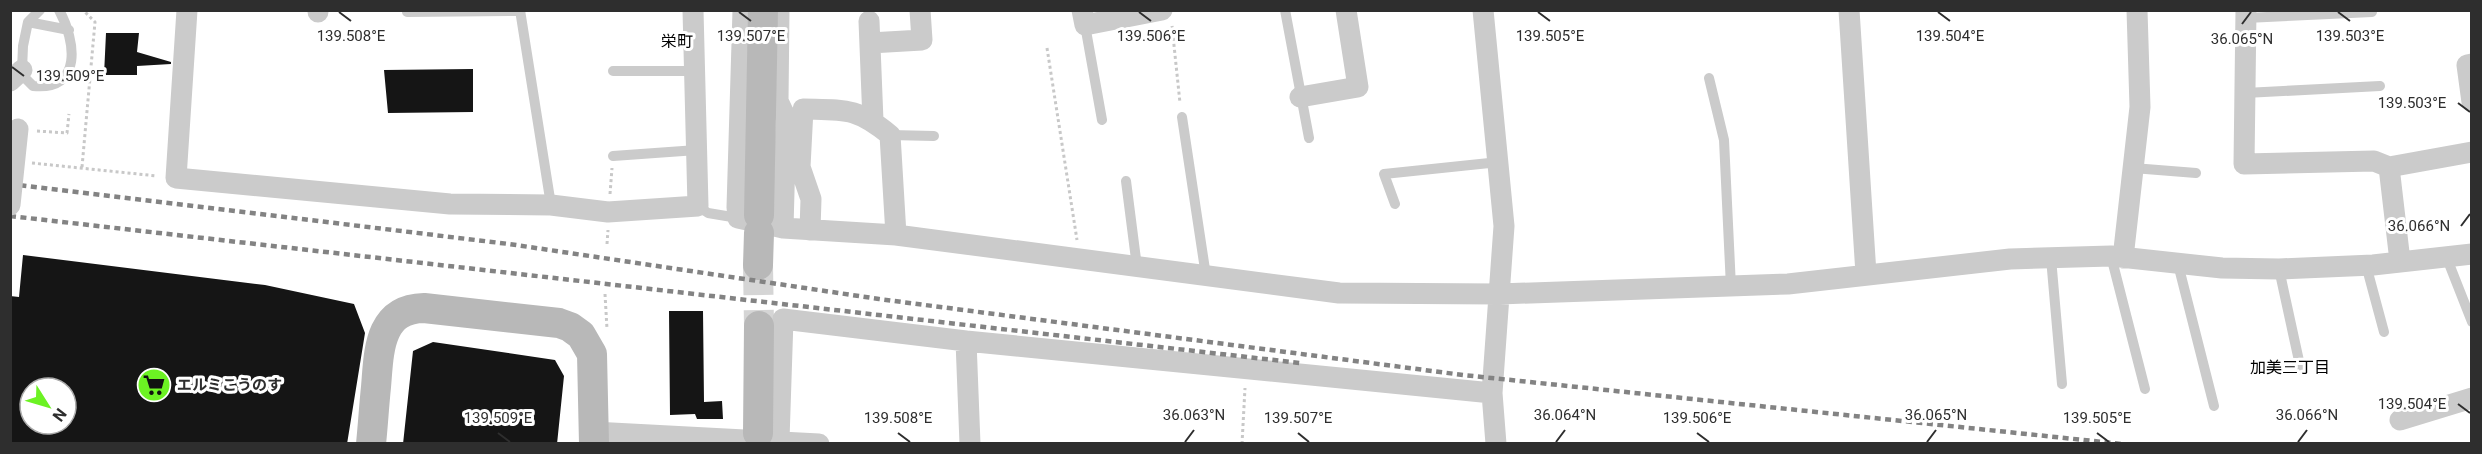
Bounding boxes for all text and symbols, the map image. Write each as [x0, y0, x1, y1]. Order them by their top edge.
text: 139.508°E [317, 27, 386, 45]
text: 139.507°E [717, 27, 786, 45]
text: 139.506°E [1117, 27, 1186, 45]
text: 139.505°E [1516, 27, 1585, 45]
text: 139.504°E [1916, 27, 1985, 45]
text: 139.503°E [2316, 27, 2385, 45]
text: 36.065°N [2211, 30, 2273, 48]
district label: 栄町 [661, 32, 693, 51]
text: 139.509°E [36, 67, 105, 85]
text: 139.503°E [2378, 94, 2447, 112]
text: 36.066°N [2388, 217, 2450, 235]
district label: 加美三丁目 [2250, 358, 2330, 377]
supermarket icon: エルミこうのす [136, 367, 172, 403]
north arrow [18, 376, 78, 436]
place label: エルミこうのす [177, 376, 282, 394]
text: 139.504°E [2378, 395, 2447, 413]
text: N [49, 404, 71, 425]
text: 36.063°N [1163, 406, 1225, 424]
text: 36.064°N [1534, 406, 1596, 424]
text: 36.065°N [1905, 406, 1967, 424]
text: 36.066°N [2276, 406, 2338, 424]
text: 139.509°E [464, 409, 533, 427]
text: 139.508°E [864, 409, 933, 427]
text: 139.507°E [1264, 409, 1333, 427]
text: 139.506°E [1663, 409, 1732, 427]
text: 139.505°E [2063, 409, 2132, 427]

